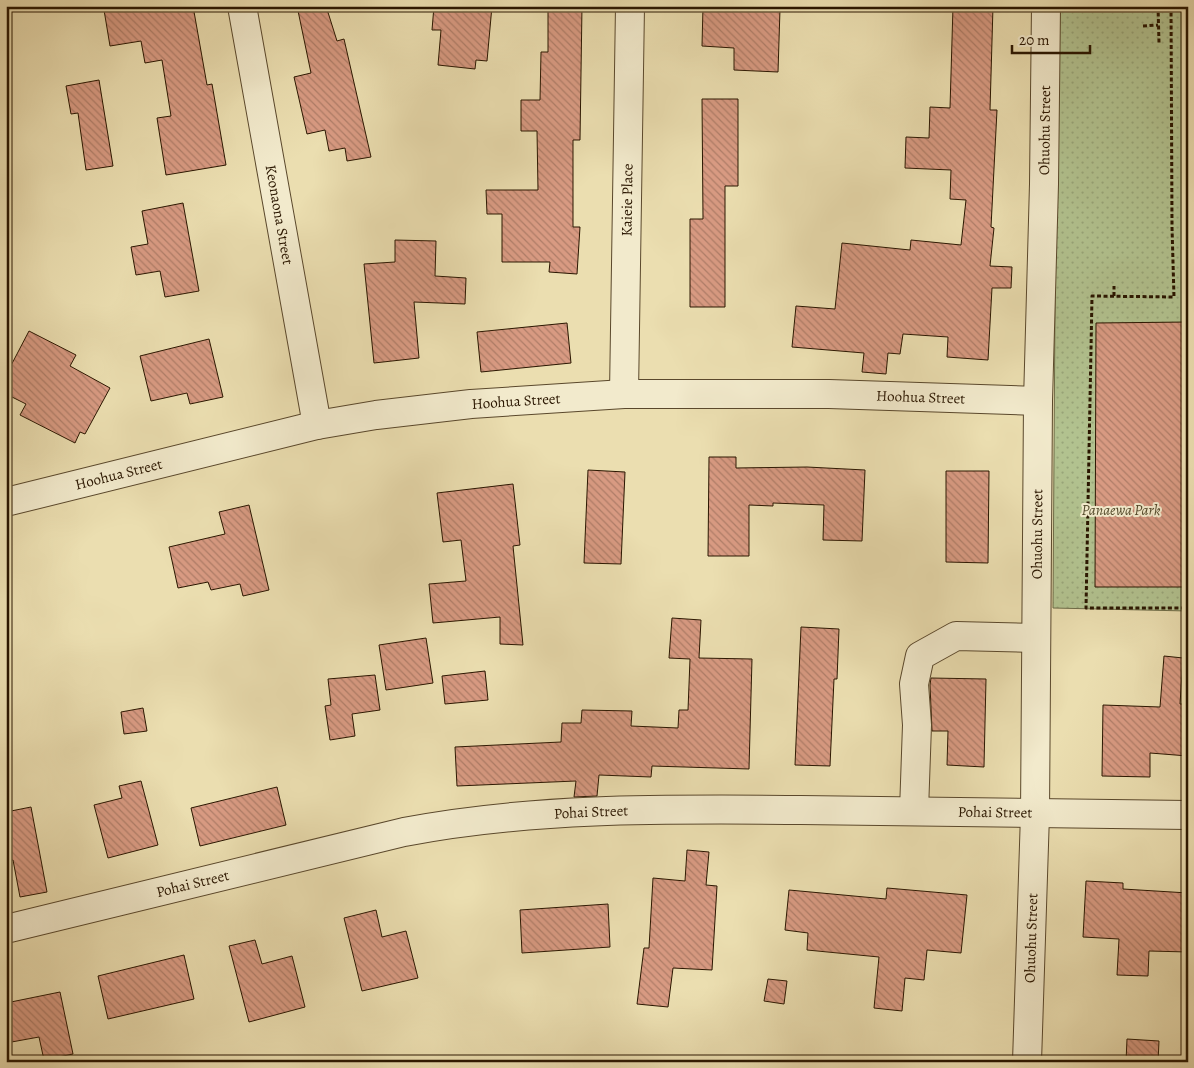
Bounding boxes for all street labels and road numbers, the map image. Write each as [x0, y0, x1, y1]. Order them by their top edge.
street label: Ohuohu Street [1034, 85, 1055, 175]
street label: Keonaona Street [261, 163, 298, 266]
street label: Kaieie Place [616, 163, 638, 237]
street label: Hoohua Street [876, 386, 966, 409]
street label: Hoohua Street [471, 388, 561, 414]
street label: Hoohua Street [73, 454, 164, 495]
street label: Ohuohu Street [1027, 489, 1047, 579]
street label: Pohai Street [553, 800, 629, 824]
street label: Pohai Street [958, 802, 1032, 823]
street label: Pohai Street [154, 865, 231, 902]
street label: Ohuohu Street [1020, 893, 1042, 983]

